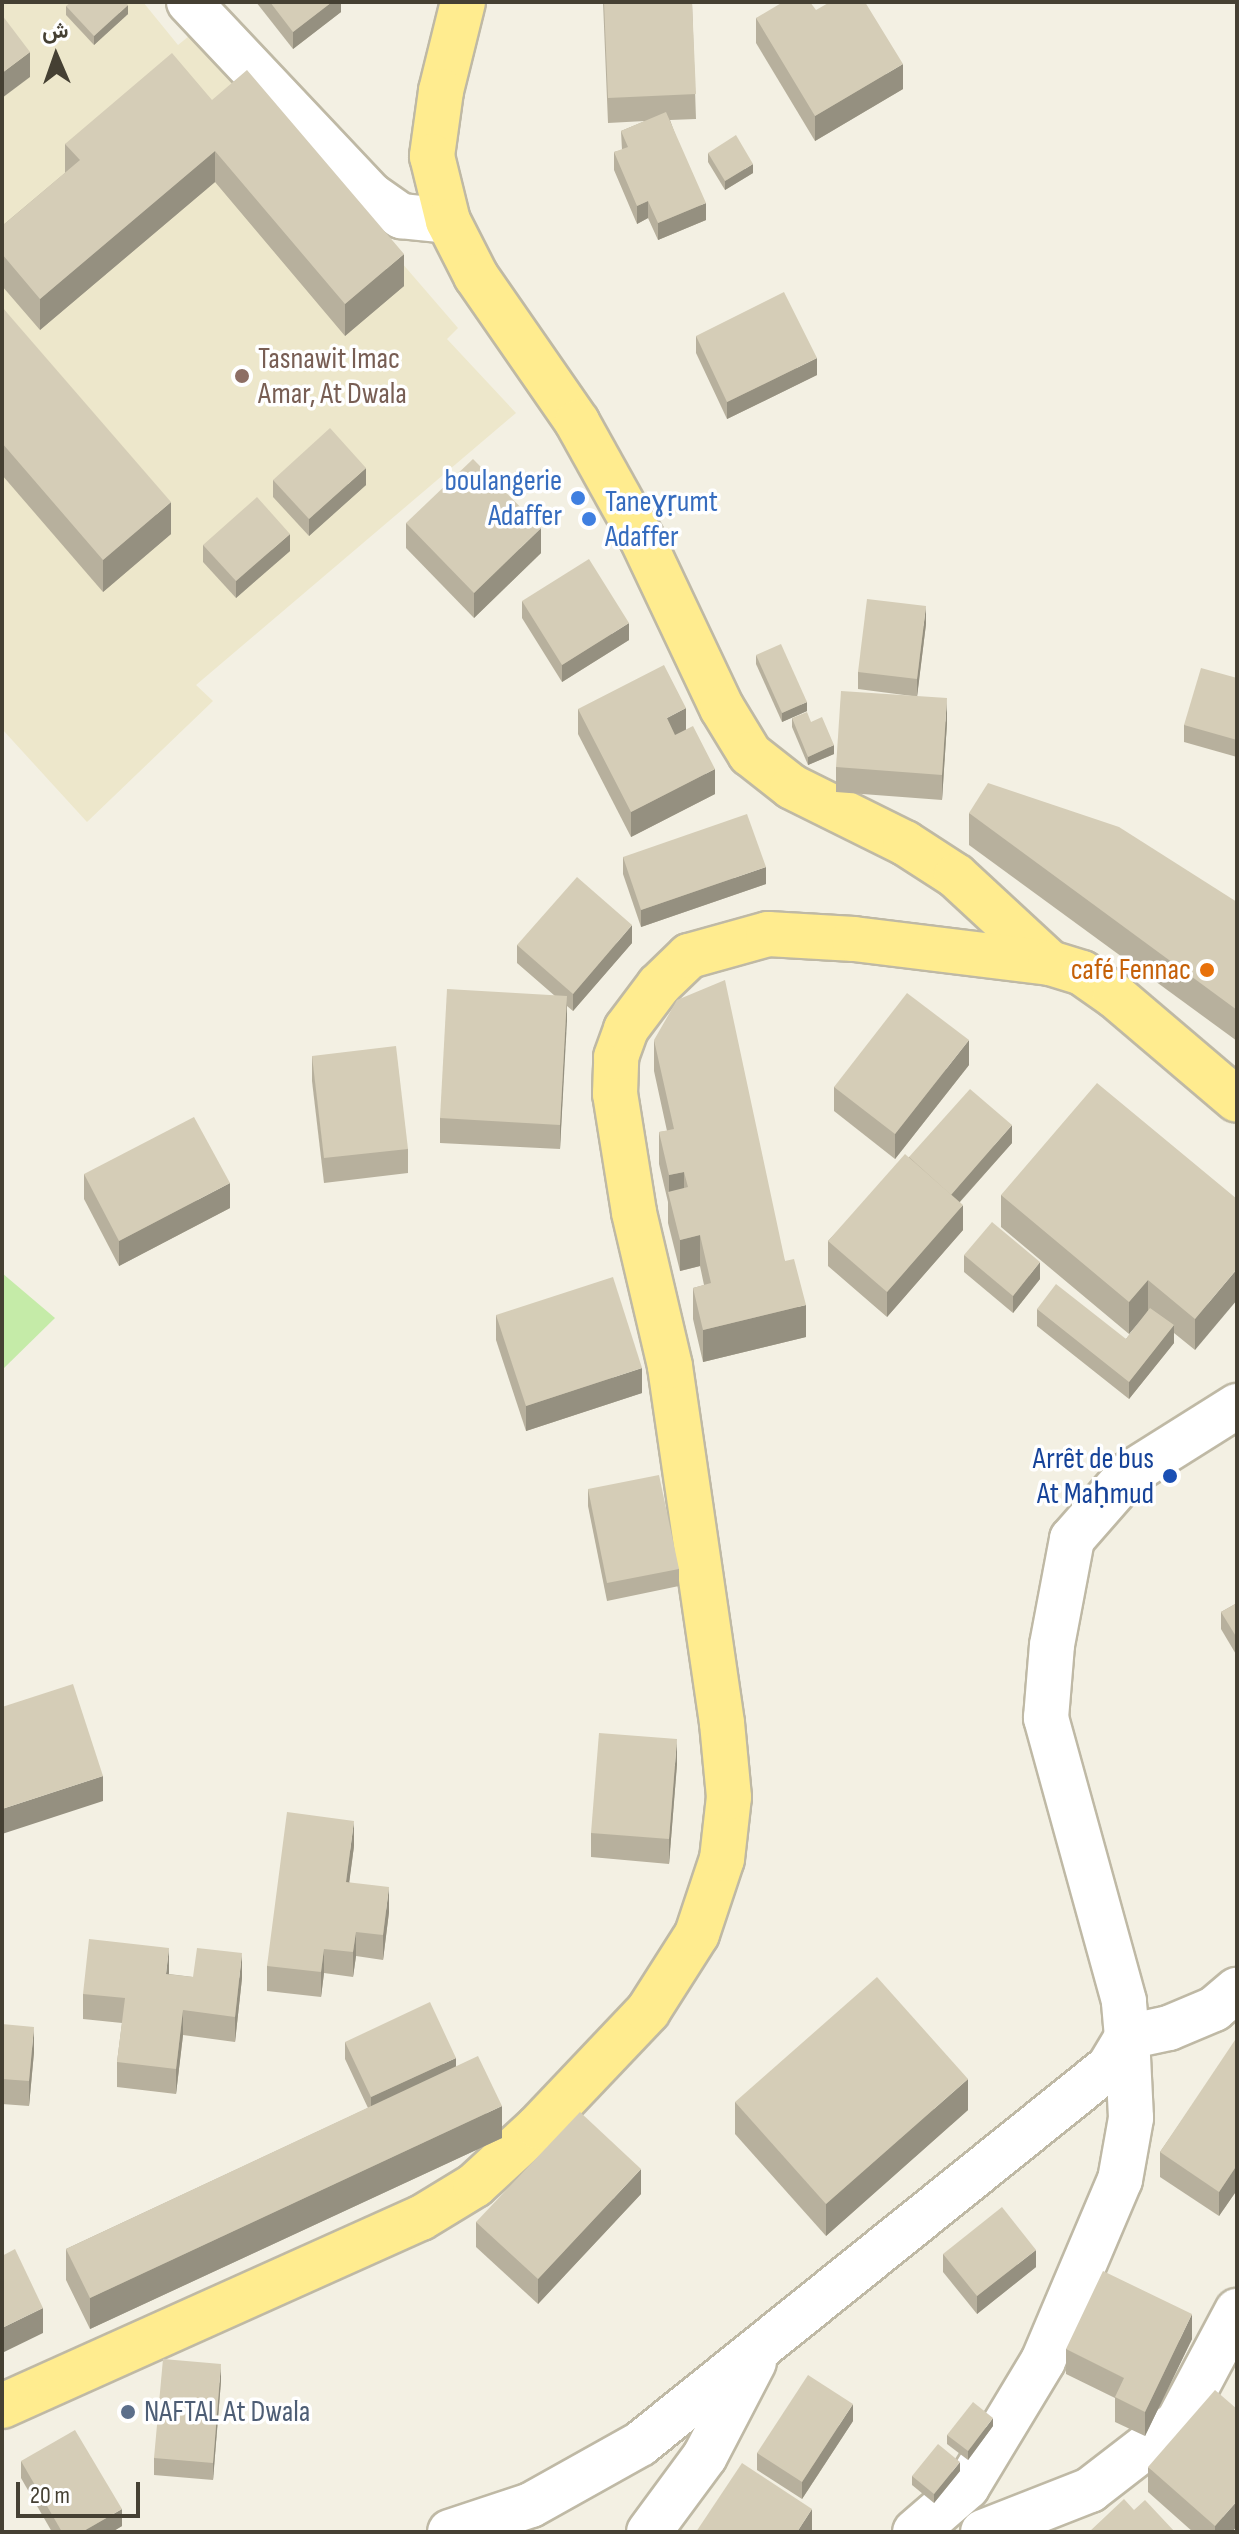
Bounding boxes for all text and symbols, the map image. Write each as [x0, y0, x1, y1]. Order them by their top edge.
north arrow [16, 16, 96, 96]
text: ش [41, 18, 69, 45]
place label: Tasnawit Imac Amar, At Dwala [258, 341, 407, 412]
marker: Tasnawit Imac Amar, At Dwala [233, 367, 251, 385]
place label: boulangerie Adaffer [444, 463, 562, 534]
place label: Taneɣṛumt Adaffer [605, 484, 718, 554]
marker: boulangerie Adaffer [569, 489, 587, 507]
marker: Taneɣṛumt Adaffer [580, 510, 598, 528]
place label: café Fennac [1071, 952, 1191, 988]
marker: café Fennac [1198, 961, 1216, 979]
place label: Arrêt de bus At Maḥmud [1033, 1441, 1154, 1512]
marker: Arrêt de bus At Maḥmud [1161, 1467, 1179, 1485]
place label: NAFTAL At Dwala [144, 2394, 310, 2430]
marker: NAFTAL At Dwala [119, 2403, 137, 2421]
scale bar [20, 2466, 144, 2516]
text: 20 m [30, 2481, 70, 2510]

